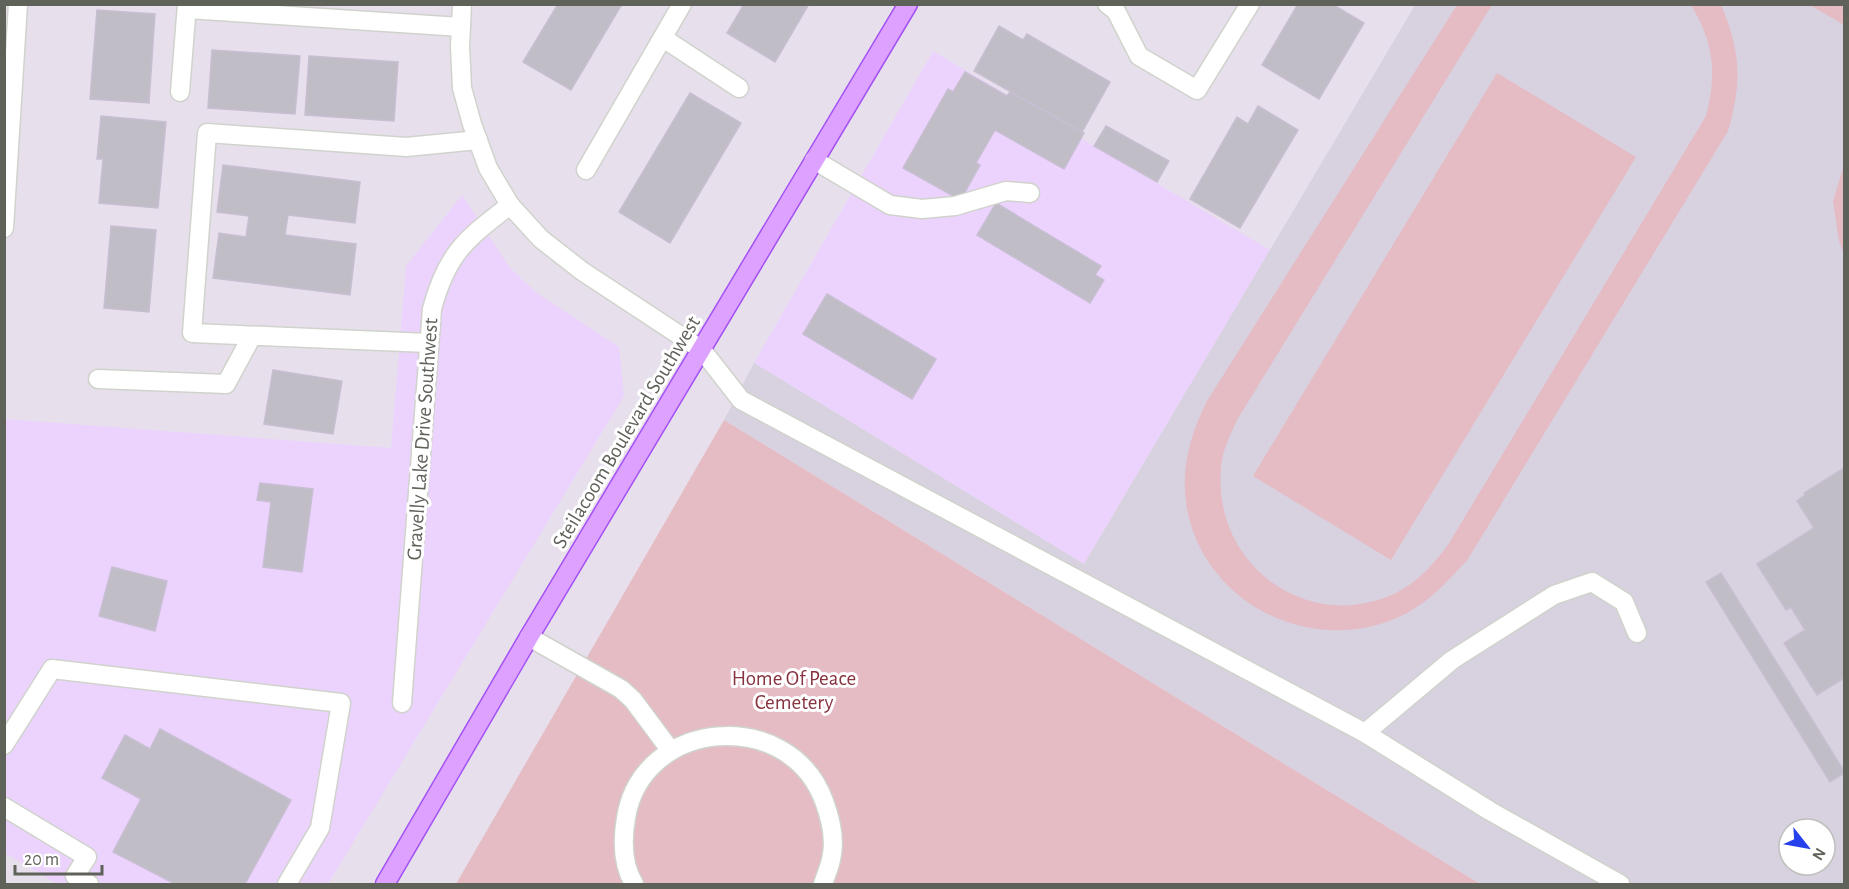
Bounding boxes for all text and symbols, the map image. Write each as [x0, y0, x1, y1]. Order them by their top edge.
street label: Steilacoom Boulevard Southwest [549, 312, 704, 552]
street label: Gravelly Lake Drive Southwest [404, 317, 441, 561]
park label: Home Of Peace Cemetery [732, 668, 856, 713]
north arrow [1777, 817, 1837, 877]
scale bar [15, 838, 102, 876]
text: N [1809, 845, 1829, 863]
text: 20 m [24, 851, 59, 869]

